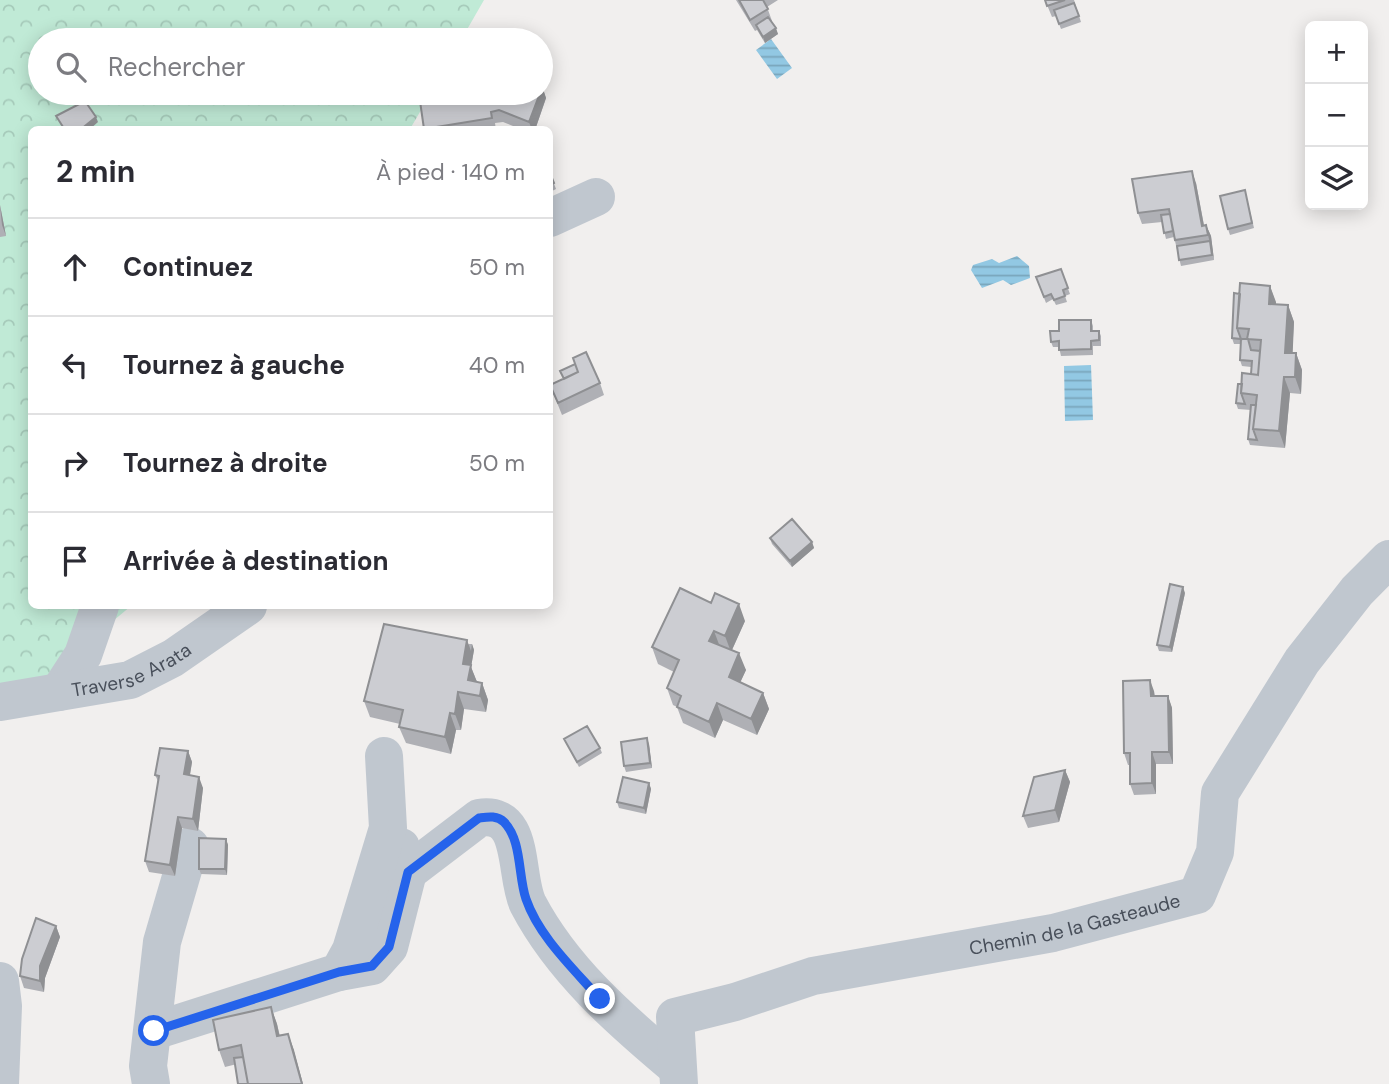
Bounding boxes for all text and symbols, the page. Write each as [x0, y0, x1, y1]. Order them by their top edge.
map controls [1305, 21, 1368, 210]
button: + [1305, 21, 1368, 84]
search box [28, 28, 553, 105]
icon: search [52, 48, 90, 86]
text: Rechercher [108, 50, 245, 84]
button: − [1305, 84, 1368, 147]
button: layers [1305, 147, 1368, 210]
text: 2 min [56, 152, 135, 191]
text: À pied · 140 m [376, 157, 525, 187]
icon: ahead [56, 248, 94, 286]
text: Continuez [123, 250, 253, 284]
text: 50 m [469, 252, 525, 282]
icon: left [56, 346, 94, 384]
text: Tournez à gauche [123, 348, 345, 382]
text: 40 m [469, 350, 525, 380]
icon: right [56, 444, 94, 482]
text: Tournez à droite [123, 446, 328, 480]
text: 50 m [469, 448, 525, 478]
icon: arrive [56, 542, 94, 580]
text: Arrivée à destination [123, 544, 389, 578]
street label: Traverse Arata [69, 637, 196, 702]
street label: Chemin de la Gasteaude [967, 887, 1183, 960]
route end [584, 983, 615, 1014]
route start [138, 1015, 169, 1046]

